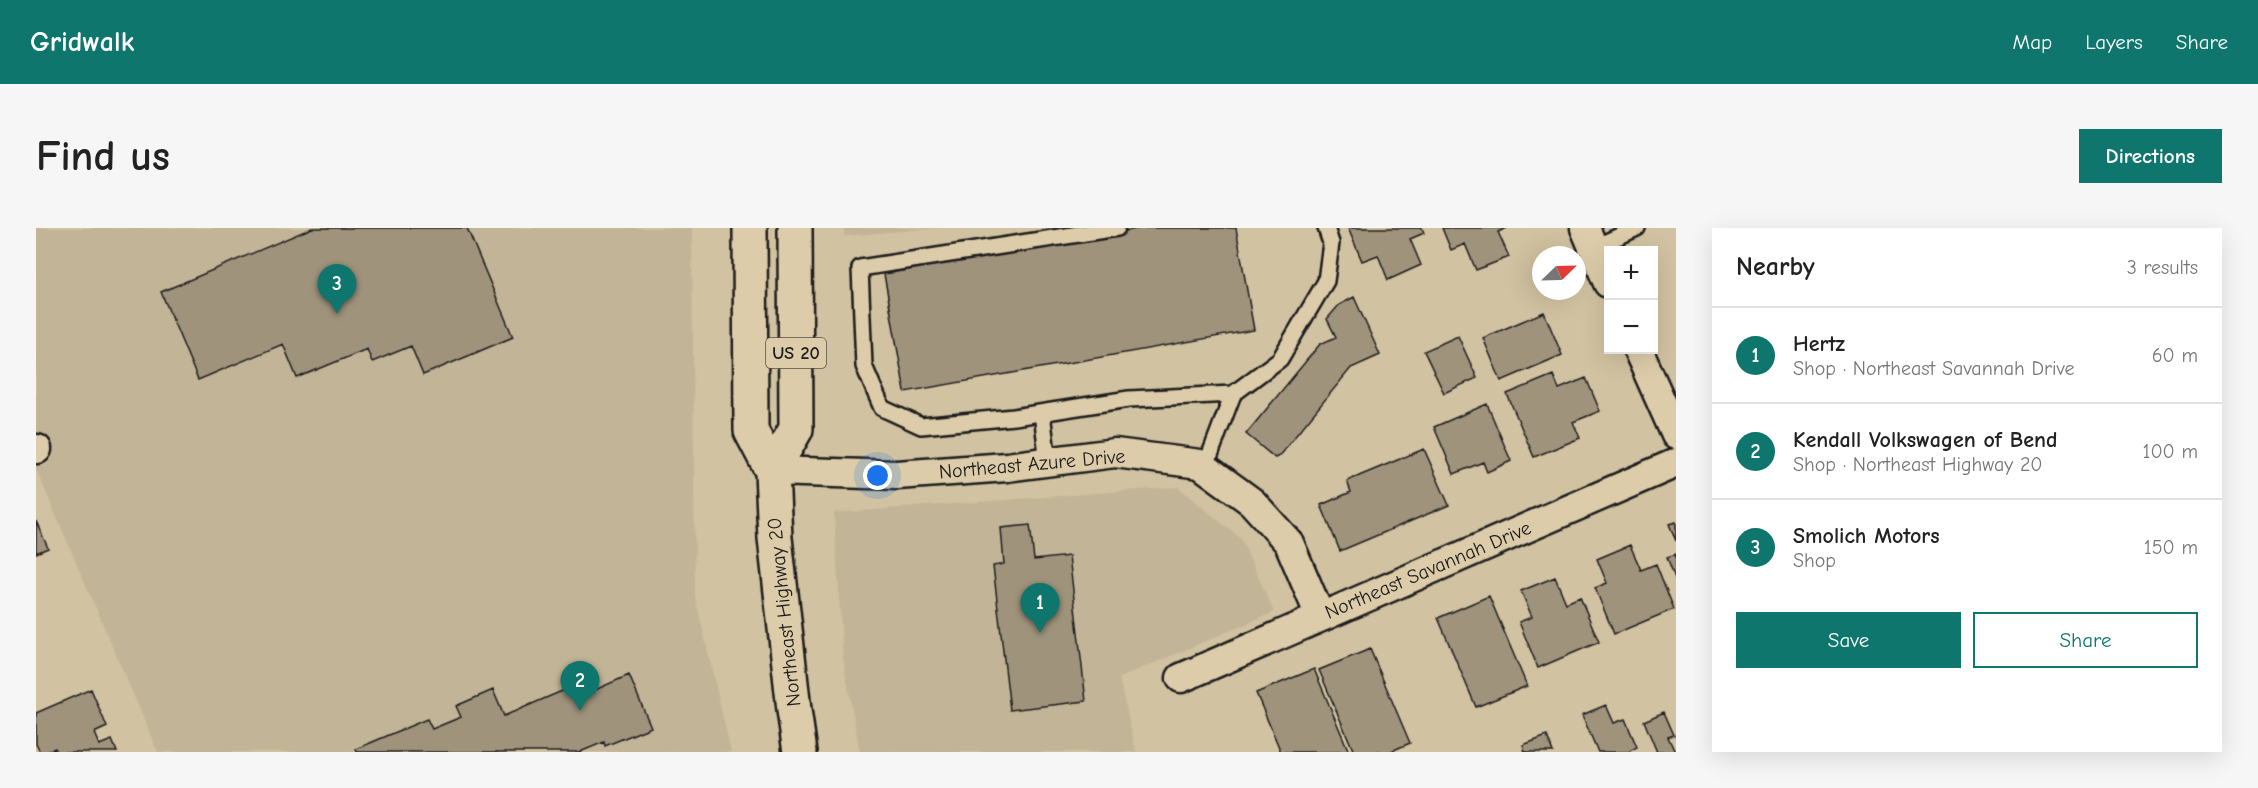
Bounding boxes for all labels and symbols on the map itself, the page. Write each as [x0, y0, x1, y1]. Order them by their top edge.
north arrow [1532, 246, 1586, 300]
pin: 3 [318, 264, 356, 314]
road number: US 20 [766, 338, 826, 368]
street label: Northeast Azure Drive [938, 444, 1126, 484]
your location [863, 461, 892, 490]
street label: Northeast Highway 20 [763, 516, 805, 708]
street label: Northeast Savannah Drive [1321, 516, 1535, 624]
pin: 1 [1020, 584, 1060, 633]
pin: 2 [560, 662, 600, 711]

